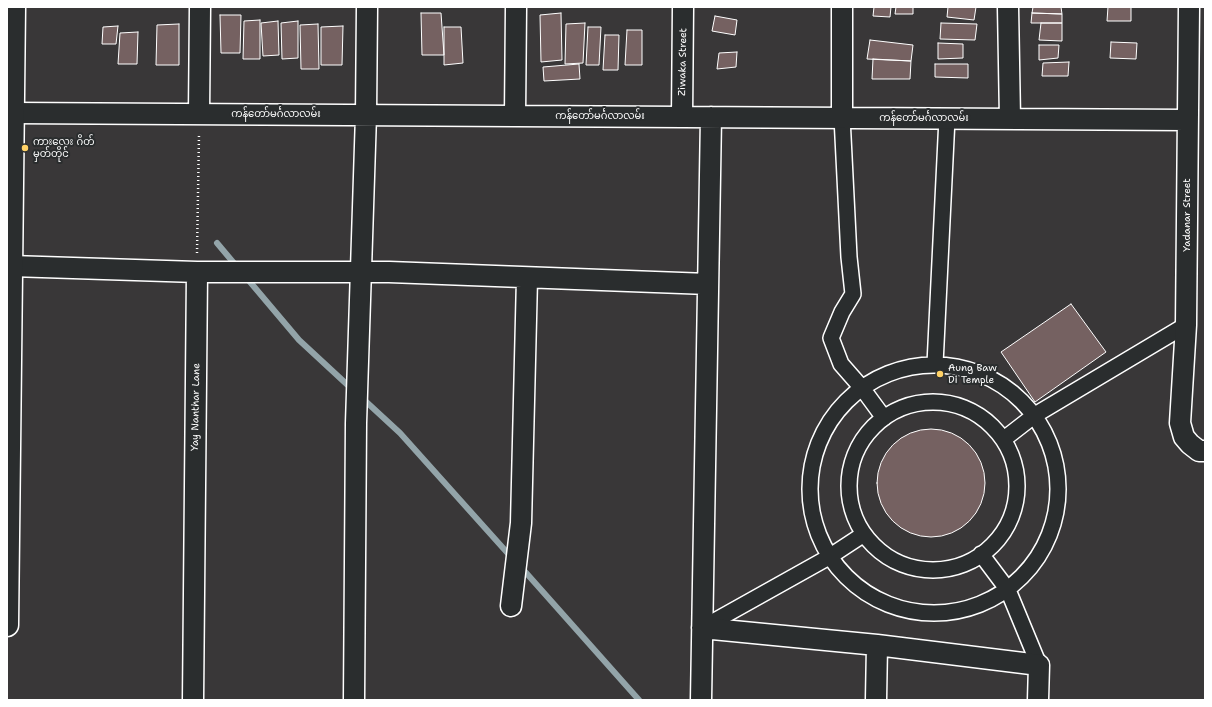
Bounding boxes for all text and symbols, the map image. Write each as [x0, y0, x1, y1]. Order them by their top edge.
street label: Ziwaka Street [676, 28, 690, 96]
street label: ကန်တော်မင်္ဂလာလမ်း [231, 108, 321, 120]
street label: ကန်တော်မင်္ဂလာလမ်း [555, 110, 645, 122]
street label: ကန်တော်မင်္ဂလာလမ်း [879, 112, 969, 124]
place label: ကားလေး ဂိတ် မှတ်တိုင် [33, 136, 94, 160]
marker: ကားလေး ဂိတ် မှတ်တိုင် [20, 143, 30, 153]
street label: Yadanar Street [1181, 178, 1193, 252]
place label: Aung Baw Di Temple [948, 362, 997, 386]
street label: Yay Nanthar Lane [189, 363, 203, 451]
marker: Aung Baw Di Temple [935, 369, 945, 379]

